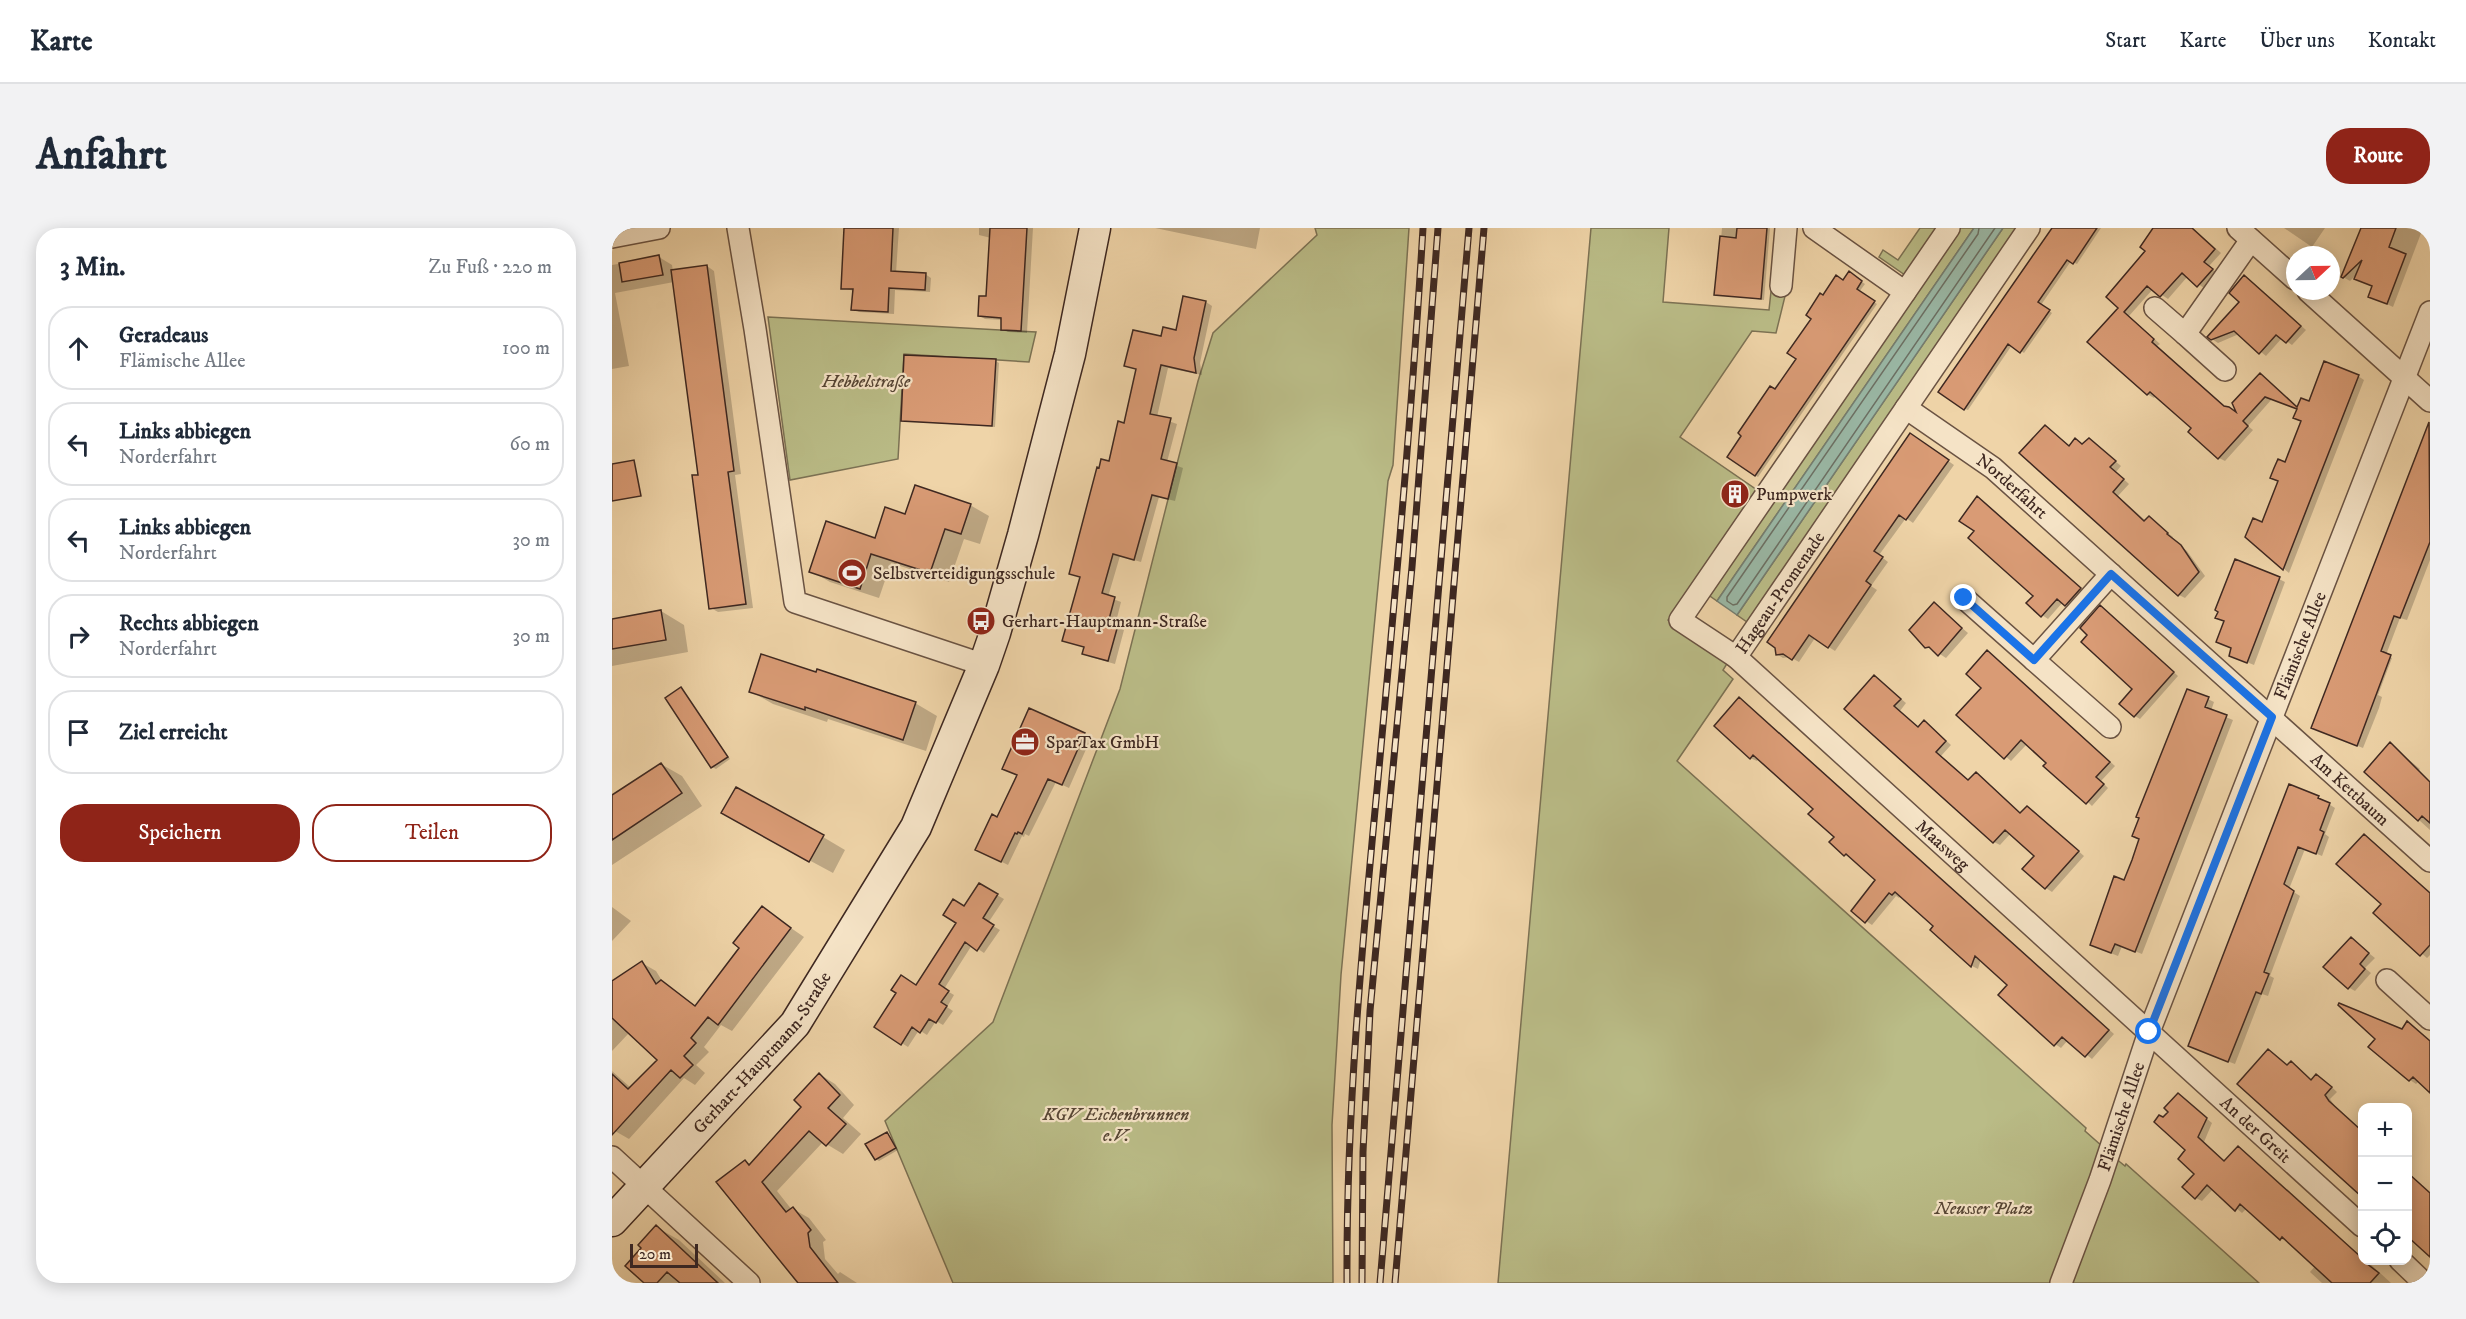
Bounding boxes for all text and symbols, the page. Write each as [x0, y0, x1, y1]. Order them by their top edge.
text: Karte [30, 24, 93, 59]
text: Start [2105, 28, 2147, 54]
text: Karte [2180, 28, 2226, 54]
text: Über uns [2259, 28, 2335, 54]
text: Kontakt [2368, 28, 2436, 54]
button: Route [2326, 128, 2430, 184]
text: Anfahrt [36, 130, 167, 182]
north arrow [2286, 246, 2340, 300]
text: 3 Min. [60, 251, 125, 284]
text: Zu Fuß · 220 m [429, 255, 552, 280]
text: Geradeaus [119, 322, 208, 349]
icon: ahead [62, 332, 95, 365]
text: 100 m [502, 336, 550, 361]
text: Flämische Allee [119, 349, 245, 374]
park label: Hebbelstraße [821, 371, 911, 393]
text: Links abbiegen [119, 418, 251, 445]
icon: left [62, 428, 95, 461]
text: 60 m [510, 432, 550, 457]
text: Norderfahrt [119, 445, 217, 470]
street label: Norderfahrt [1972, 450, 2052, 524]
building icon: Pumpwerk [1719, 478, 1751, 510]
place label: Pumpwerk [1756, 484, 1832, 506]
text: Links abbiegen [119, 514, 251, 541]
icon: left [62, 524, 95, 557]
text: 30 m [512, 528, 550, 553]
street label: Hageau-Promenade [1731, 528, 1830, 658]
text: Norderfahrt [119, 541, 217, 566]
sports icon: Selbstverteidigungsschule [836, 557, 868, 589]
place label: Selbstverteidigungsschule [873, 563, 1055, 585]
route end [1950, 584, 1976, 610]
street label: Flämische Allee [2270, 589, 2332, 703]
bus stop icon: Gerhart-Hauptmann-Straße [965, 605, 997, 637]
text: Rechts abbiegen [119, 610, 259, 637]
place label: Gerhart-Hauptmann-Straße [1002, 611, 1207, 633]
icon: right [62, 620, 95, 653]
text: 30 m [512, 624, 550, 649]
text: Norderfahrt [119, 637, 217, 662]
icon: arrive [62, 716, 95, 749]
text: Ziel erreicht [119, 719, 227, 746]
office icon: SparTax GmbH [1009, 726, 1041, 758]
place label: SparTax GmbH [1046, 732, 1159, 754]
street label: Am Kettbaum [2305, 749, 2393, 831]
button: Speichern [60, 804, 300, 862]
button: Teilen [312, 804, 552, 862]
street label: Maasweg [1910, 816, 1974, 876]
street label: Gerhart-Hauptmann-Straße [689, 968, 836, 1139]
route start [2135, 1018, 2161, 1044]
street label: Flämische Allee [2094, 1059, 2150, 1174]
street label: An der Greit [2215, 1092, 2296, 1168]
map controls [2358, 1103, 2412, 1265]
button: + [2358, 1103, 2412, 1157]
park label: KGV Eichenbrunnen e.V. [1042, 1104, 1189, 1147]
button: − [2358, 1157, 2412, 1211]
park label: Neusser Platz [1934, 1198, 2033, 1220]
button: locate [2358, 1211, 2412, 1265]
scale bar [630, 1241, 698, 1268]
text: 20 m [639, 1244, 671, 1264]

